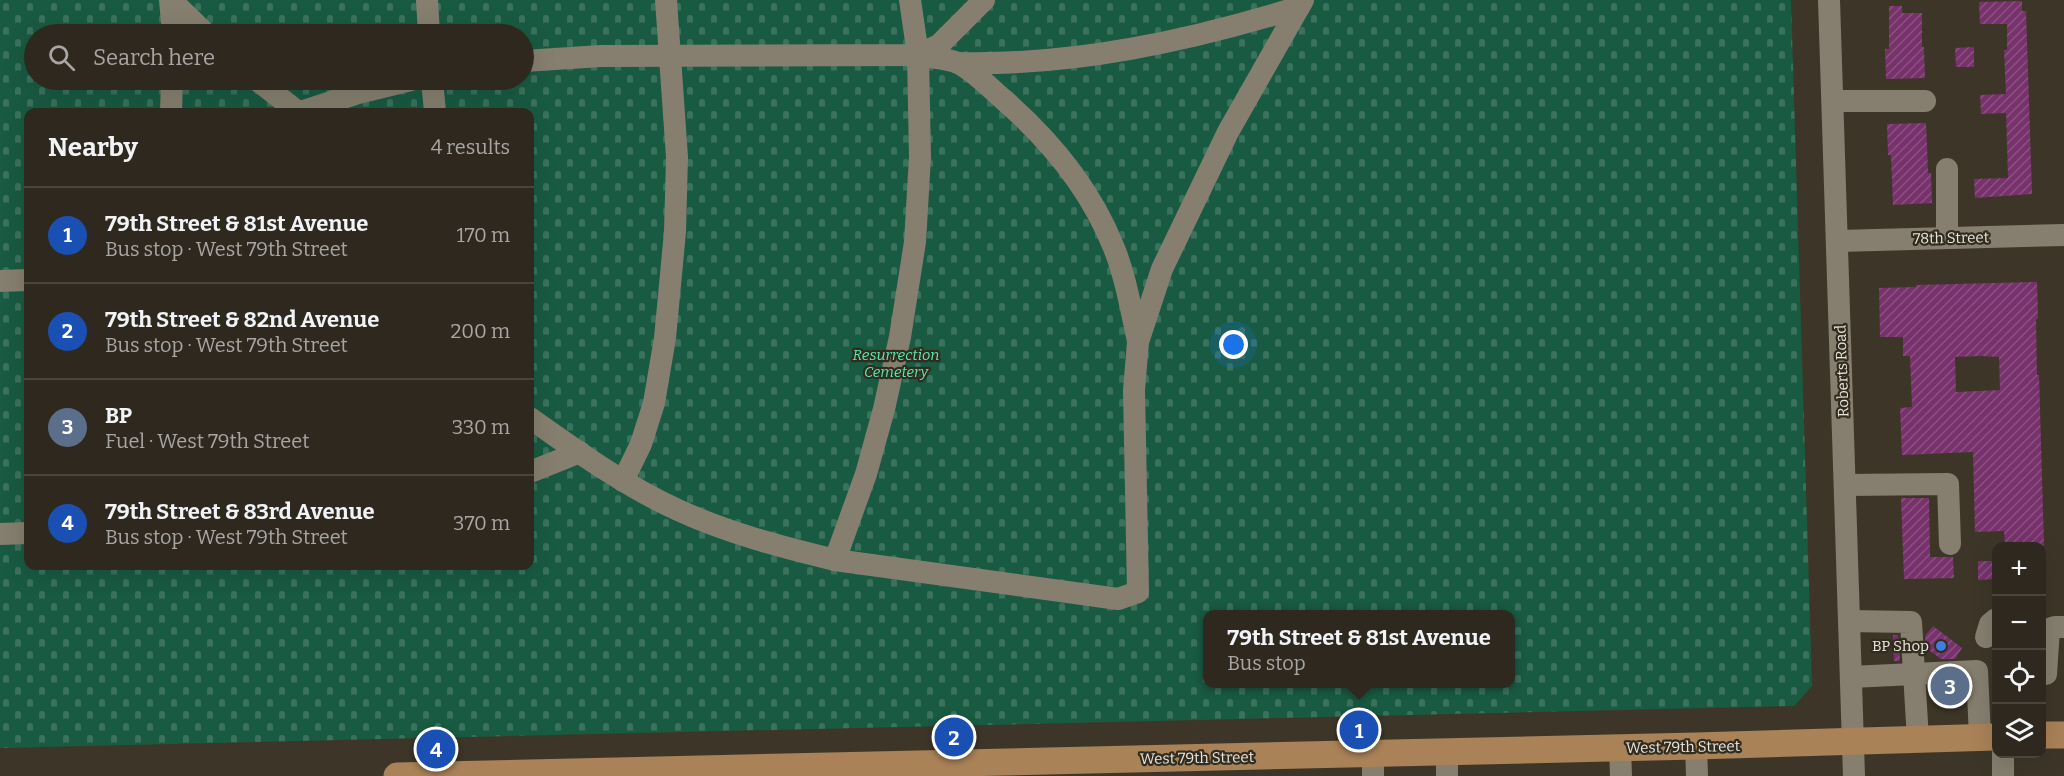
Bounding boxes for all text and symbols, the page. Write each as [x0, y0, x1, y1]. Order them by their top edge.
search box [24, 24, 534, 90]
icon: search [45, 41, 78, 74]
text: Search here [93, 44, 215, 71]
text: Nearby [48, 132, 138, 163]
text: 4 results [431, 135, 510, 159]
text: 79th Street & 81st Avenue [105, 210, 368, 237]
text: 1 [63, 223, 72, 247]
text: 170 m [457, 223, 510, 247]
street label: 78th Street [1913, 228, 1990, 248]
text: Bus stop · West 79th Street [105, 237, 348, 261]
text: 79th Street & 82nd Avenue [105, 306, 379, 333]
text: 2 [62, 319, 73, 343]
text: 200 m [450, 319, 510, 343]
street label: Roberts Road [1831, 324, 1853, 417]
your location [1219, 330, 1248, 359]
text: Bus stop · West 79th Street [105, 333, 348, 357]
park label: Resurrection Cemetery [853, 346, 939, 381]
text: BP [105, 402, 132, 429]
text: 3 [62, 415, 73, 439]
text: 330 m [452, 415, 510, 439]
text: Fuel · West 79th Street [105, 429, 309, 453]
text: 79th Street & 83rd Avenue [105, 498, 375, 525]
text: 4 [61, 511, 74, 535]
text: 370 m [453, 511, 510, 535]
text: Bus stop · West 79th Street [105, 525, 348, 549]
map controls [1992, 542, 2046, 758]
button: + [1992, 542, 2046, 596]
button: − [1992, 596, 2046, 650]
popup [1203, 610, 1515, 688]
text: 79th Street & 81st Avenue [1227, 624, 1491, 651]
place label: BP Shop [1872, 637, 1929, 655]
marker: BP Shop [1934, 639, 1948, 653]
button: locate [1992, 650, 2046, 704]
text: Bus stop [1227, 651, 1306, 675]
pin: 3 [1930, 664, 1970, 708]
button: layers [1992, 704, 2046, 758]
pin: 1 [1340, 708, 1378, 752]
pin: 2 [934, 714, 974, 760]
pin: 4 [416, 726, 456, 771]
street label: West 79th Street [1626, 737, 1741, 757]
street label: West 79th Street [1140, 748, 1255, 768]

